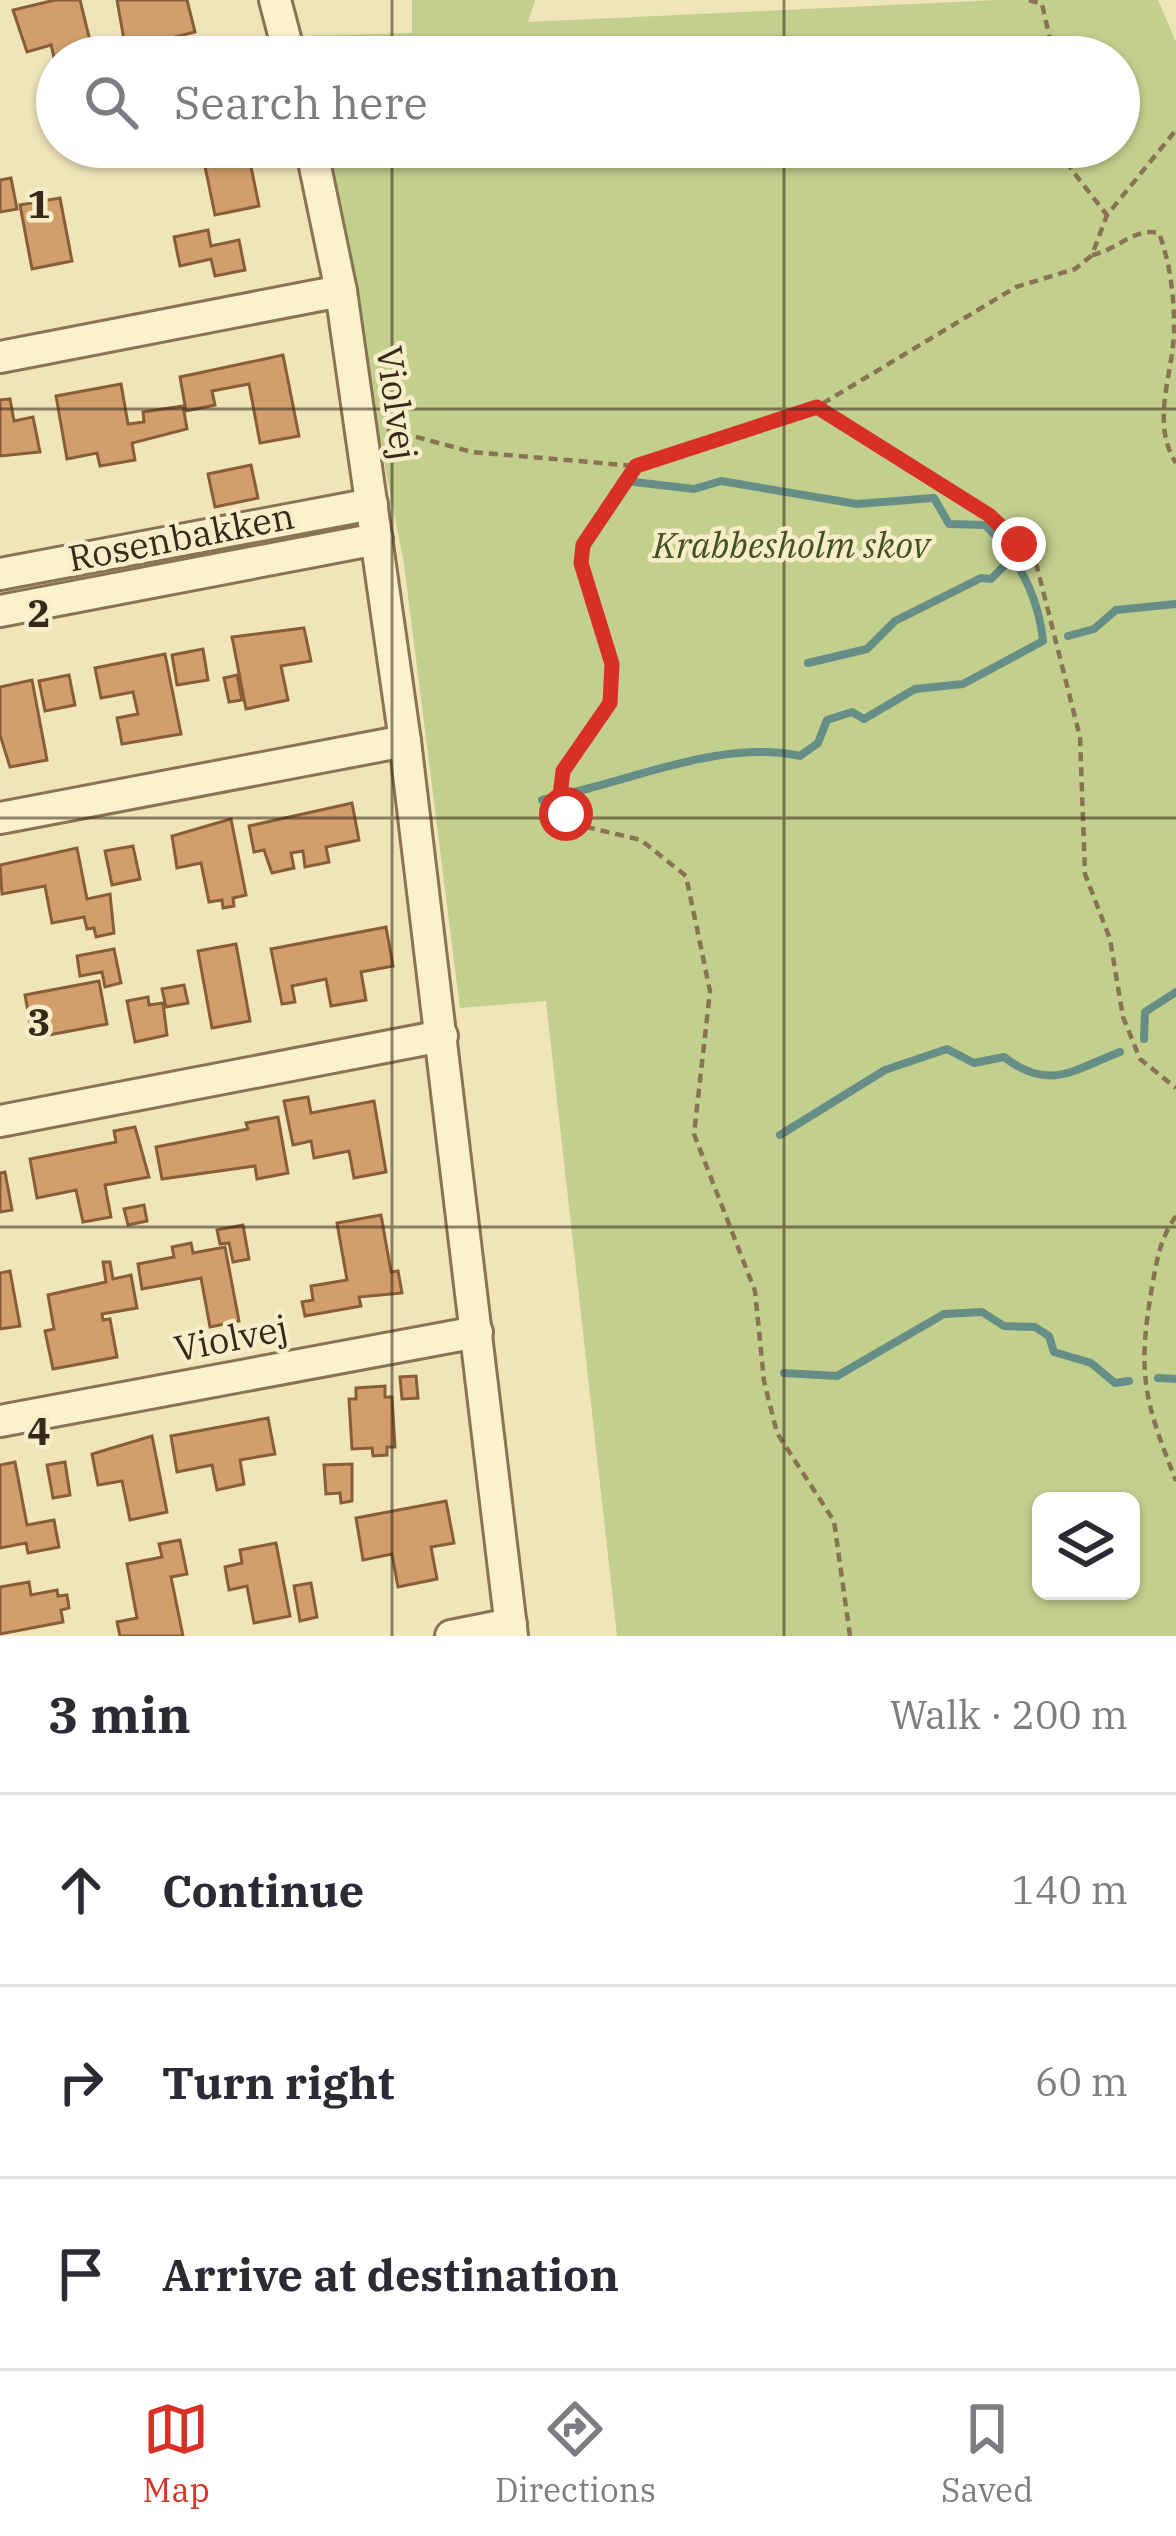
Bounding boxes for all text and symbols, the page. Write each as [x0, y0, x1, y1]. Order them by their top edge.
search box [36, 36, 1140, 168]
icon: search [78, 69, 144, 135]
text: Search here [174, 73, 428, 131]
text: 1 [27, 178, 51, 229]
street label: Violvej [366, 343, 429, 463]
street label: Rosenbakken [64, 492, 298, 581]
route end [992, 517, 1046, 571]
park label: Krabbesholm skov [652, 521, 932, 568]
text: 2 [27, 587, 51, 638]
route start [539, 787, 593, 841]
text: 3 [27, 996, 51, 1047]
street label: Violvej [170, 1303, 292, 1372]
text: 4 [27, 1405, 51, 1456]
map controls [1032, 1492, 1140, 1600]
button: layers [1032, 1492, 1140, 1600]
text: 3 min [48, 1681, 191, 1747]
text: Walk · 200 m [890, 1689, 1128, 1740]
icon: ahead [48, 1857, 114, 1923]
text: Continue [162, 1861, 364, 1919]
text: 140 m [1012, 1864, 1128, 1915]
icon: right [48, 2049, 114, 2115]
text: Turn right [162, 2053, 394, 2111]
text: 60 m [1035, 2056, 1128, 2107]
icon: arrive [48, 2241, 114, 2307]
text: Arrive at destination [162, 2245, 619, 2303]
tab: Map [143, 2396, 210, 2511]
tab: Directions [495, 2396, 656, 2511]
tab: Saved [941, 2396, 1033, 2511]

